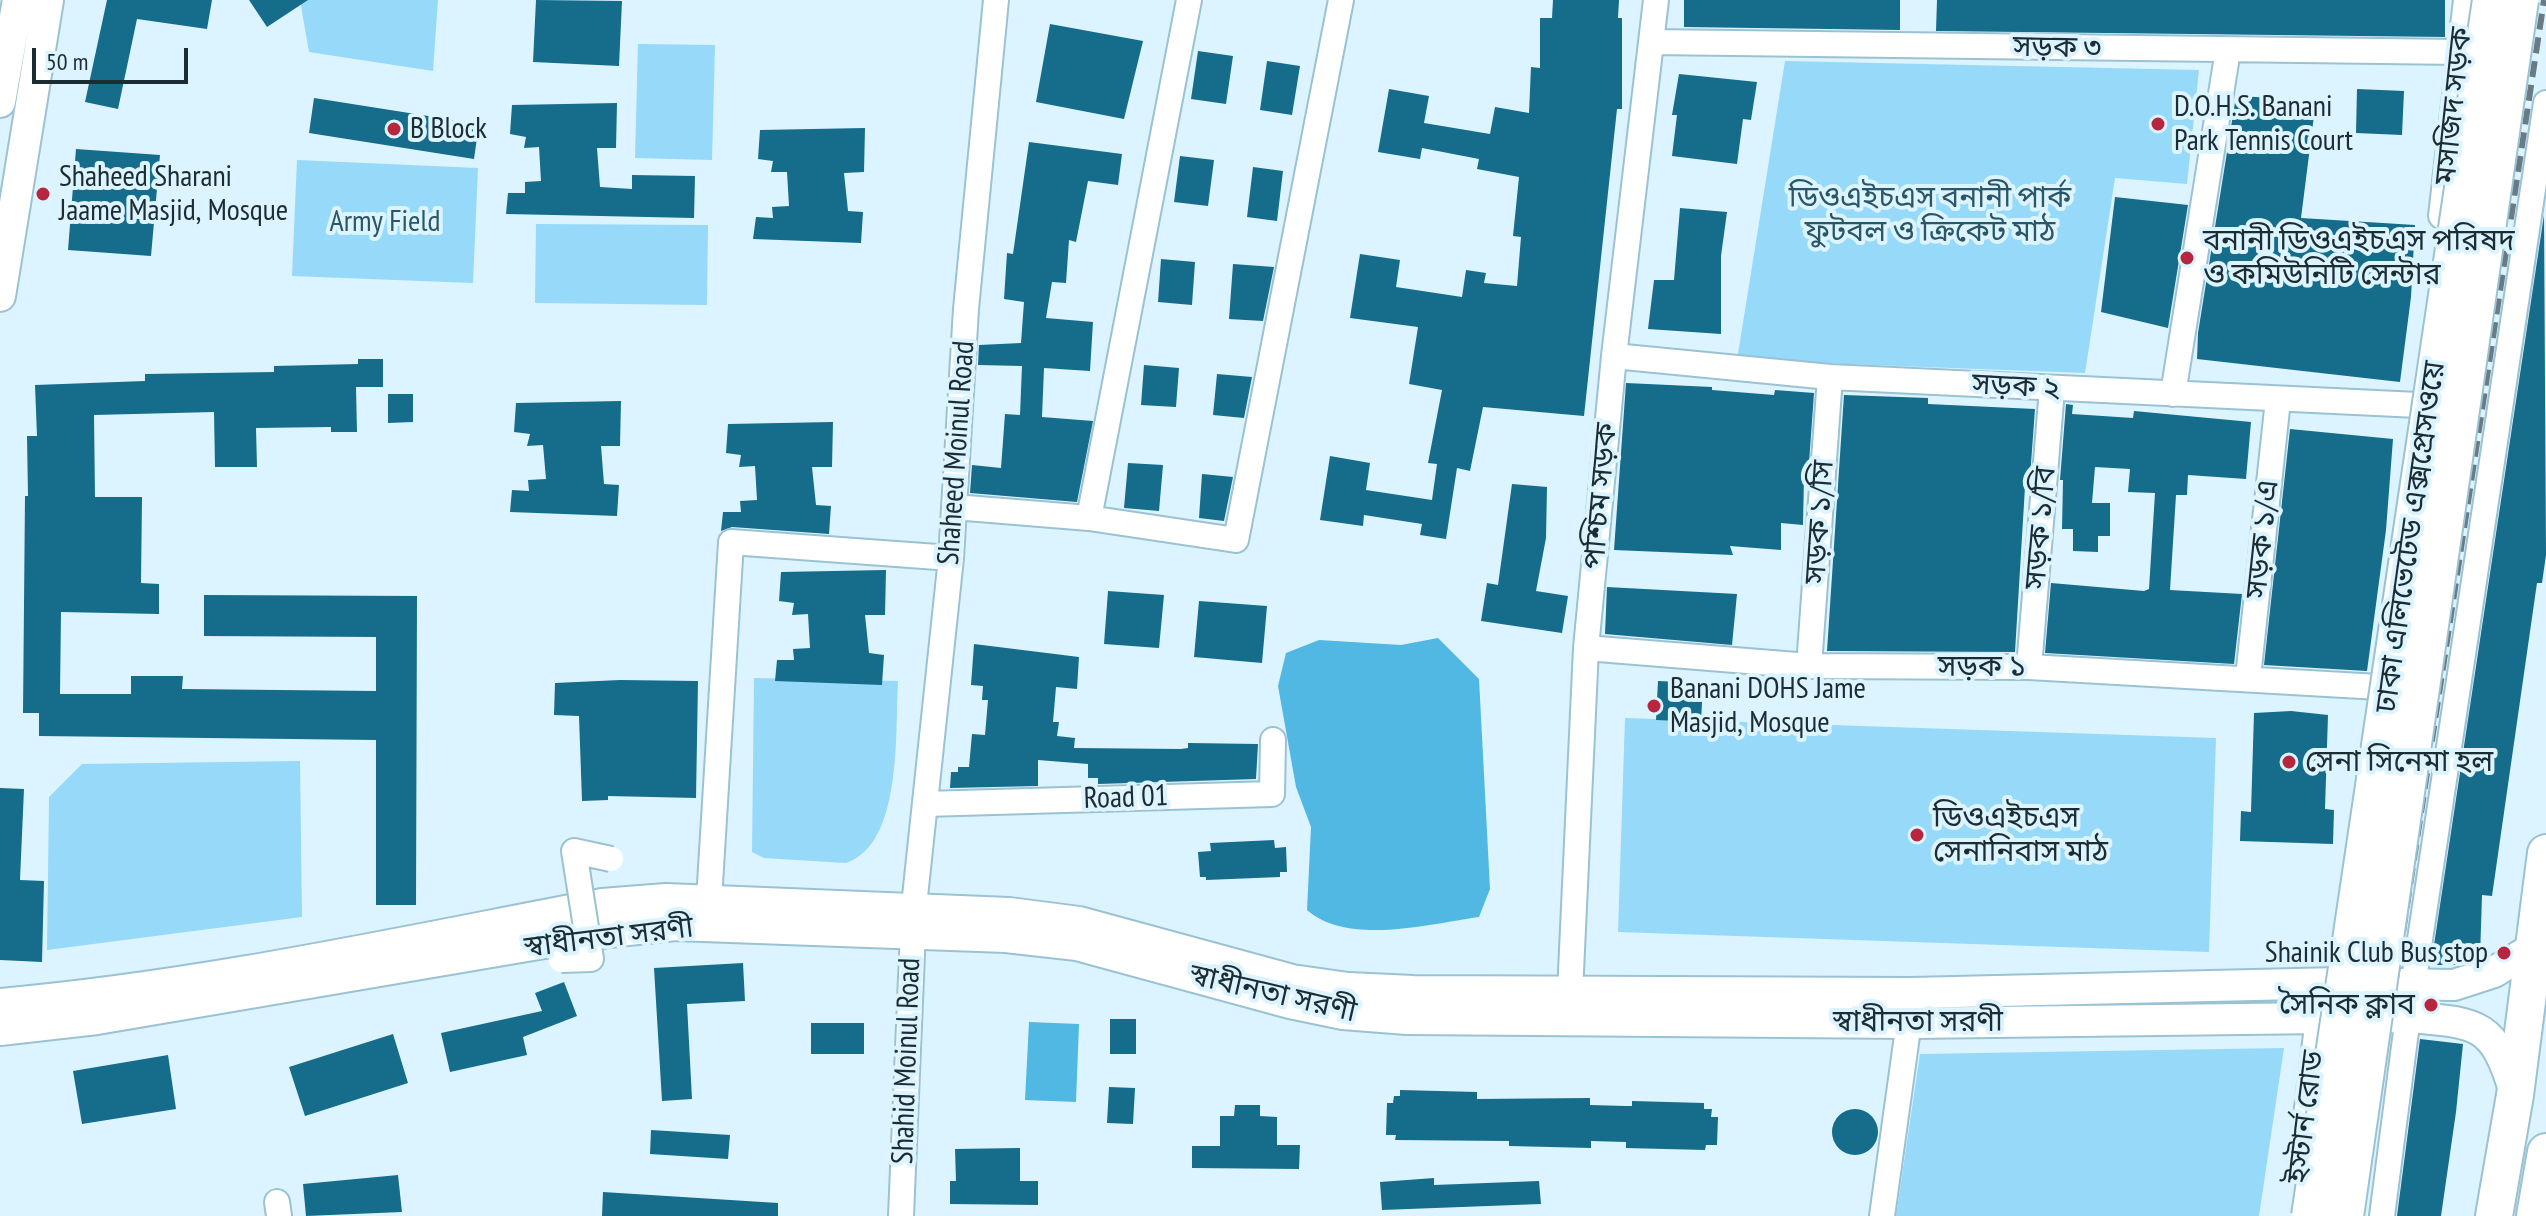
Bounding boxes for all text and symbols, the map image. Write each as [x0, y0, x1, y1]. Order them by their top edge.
street label: মসজিদ সড়ক [2428, 26, 2480, 186]
street label: সড়ক ৩ [2013, 29, 2101, 67]
scale bar [36, 32, 192, 82]
text: 50 m [46, 46, 88, 77]
place label: D.O.H.S. Banani Park Tennis Court [2174, 89, 2353, 160]
place label: B Block [410, 111, 487, 147]
marker: D.O.H.S. Banani Park Tennis Court [2149, 115, 2167, 133]
marker: B Block [385, 120, 403, 138]
place label: Shaheed Sharani Jaame Masjid, Mosque [59, 159, 288, 230]
park label: ডিওএইচএস বনানী পার্ক ফুটবল ও ক্রিকেট মাঠ [1789, 180, 2071, 250]
marker: Shaheed Sharani Jaame Masjid, Mosque [34, 185, 52, 203]
park label: Army Field [330, 204, 440, 240]
place label: বনানী ডিওএইচএস পরিষদ ও কমিউনিটি সেন্টার [2203, 223, 2515, 294]
marker: বনানী ডিওএইচএস পরিষদ ও কমিউনিটি সেন্টার [2178, 249, 2196, 267]
street label: Shaheed Moinul Road [931, 340, 983, 566]
street label: ঢাকা এলিভেটেড এক্সপ্রেসওয়ে [2369, 359, 2453, 715]
street label: সড়ক ২ [1971, 367, 2061, 407]
street label: পশ্চিম সড়ক [1577, 421, 1625, 571]
street label: সড়ক ১/সি [1798, 459, 1842, 585]
street label: সড়ক ১/বি [2018, 465, 2064, 591]
street label: সড়ক ১/এ [2239, 478, 2287, 600]
street label: সড়ক ১ [1938, 649, 2026, 685]
place label: Banani DOHS Jame Masjid, Mosque [1670, 671, 1866, 742]
marker: Banani DOHS Jame Masjid, Mosque [1645, 697, 1663, 715]
place label: সেনা সিনেমা হল [2305, 744, 2493, 780]
marker: সেনা সিনেমা হল [2280, 753, 2298, 771]
street label: Road 01 [1083, 779, 1169, 817]
place label: ডিওএইচএস সেনানিবাস মাঠ [1933, 800, 2108, 870]
marker: ডিওএইচএস সেনানিবাস মাঠ [1908, 826, 1926, 844]
street label: স্বাধীনতা সরণী [522, 910, 696, 966]
place label: Shainik Club Bus stop [2265, 935, 2488, 971]
marker: Shainik Club Bus stop [2495, 944, 2513, 962]
street label: Shahid Moinul Road [885, 957, 929, 1165]
street label: স্বাধীনতা সরণী [1186, 957, 1360, 1031]
place label: সৈনিক ক্লাব [2279, 987, 2415, 1023]
marker: সৈনিক ক্লাব [2422, 996, 2440, 1014]
street label: স্বাধীনতা সরণী [1833, 1004, 2003, 1040]
street label: ইস্টার্ন রোড [2280, 1049, 2332, 1185]

